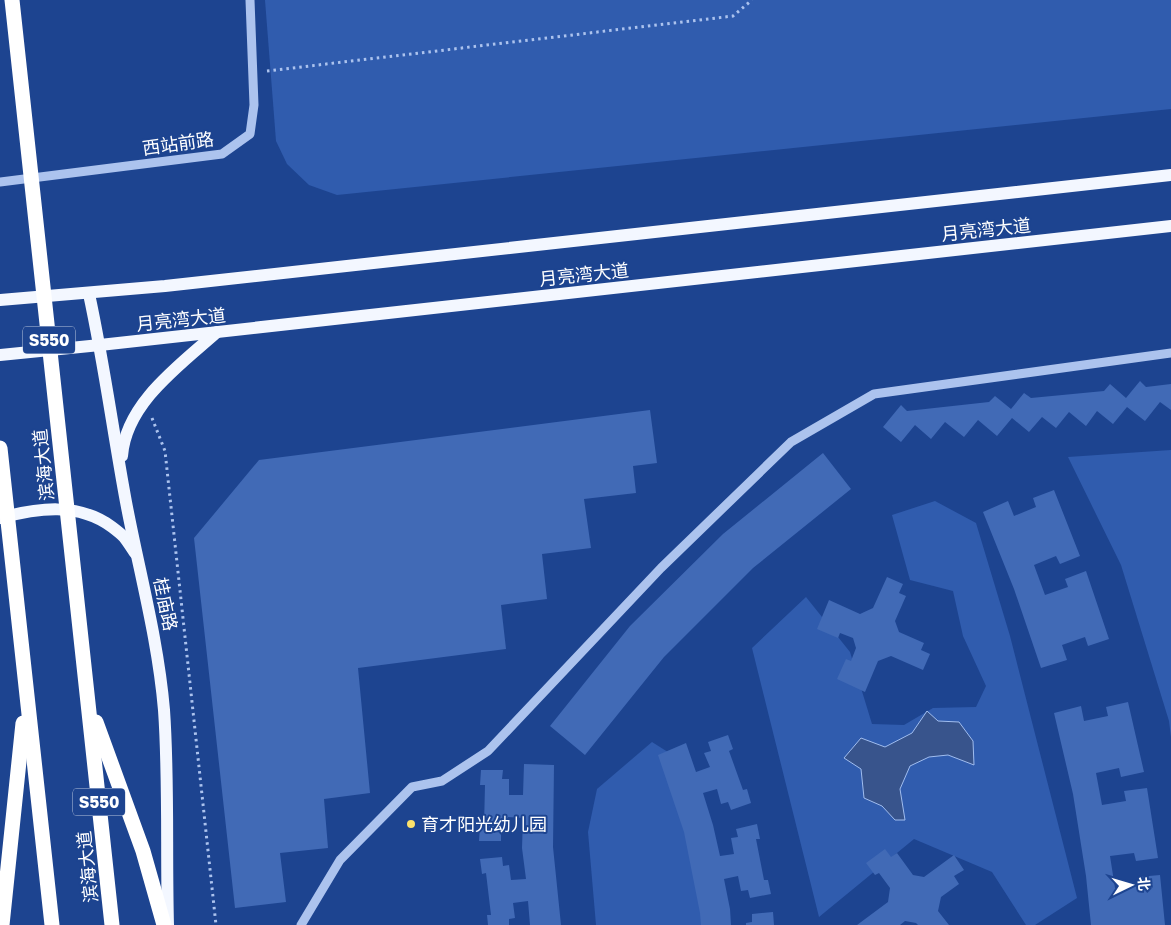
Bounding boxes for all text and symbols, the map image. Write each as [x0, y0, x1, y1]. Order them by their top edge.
street label: 西站前路 [141, 127, 215, 159]
street label: 月亮湾大道 [940, 213, 1032, 245]
street label: 月亮湾大道 [538, 258, 630, 290]
street label: 月亮湾大道 [135, 303, 227, 335]
road number: S550 [23, 326, 75, 354]
street label: 滨海大道 [28, 428, 58, 502]
street label: 桂庙路 [150, 575, 182, 633]
road number: S550 [73, 789, 125, 816]
place label: 育才阳光幼儿园 [421, 813, 547, 835]
marker: 育才阳光幼儿园 [405, 818, 417, 830]
street label: 滨海大道 [72, 830, 102, 904]
north arrow [1106, 860, 1156, 910]
text: 北 [1135, 876, 1154, 892]

